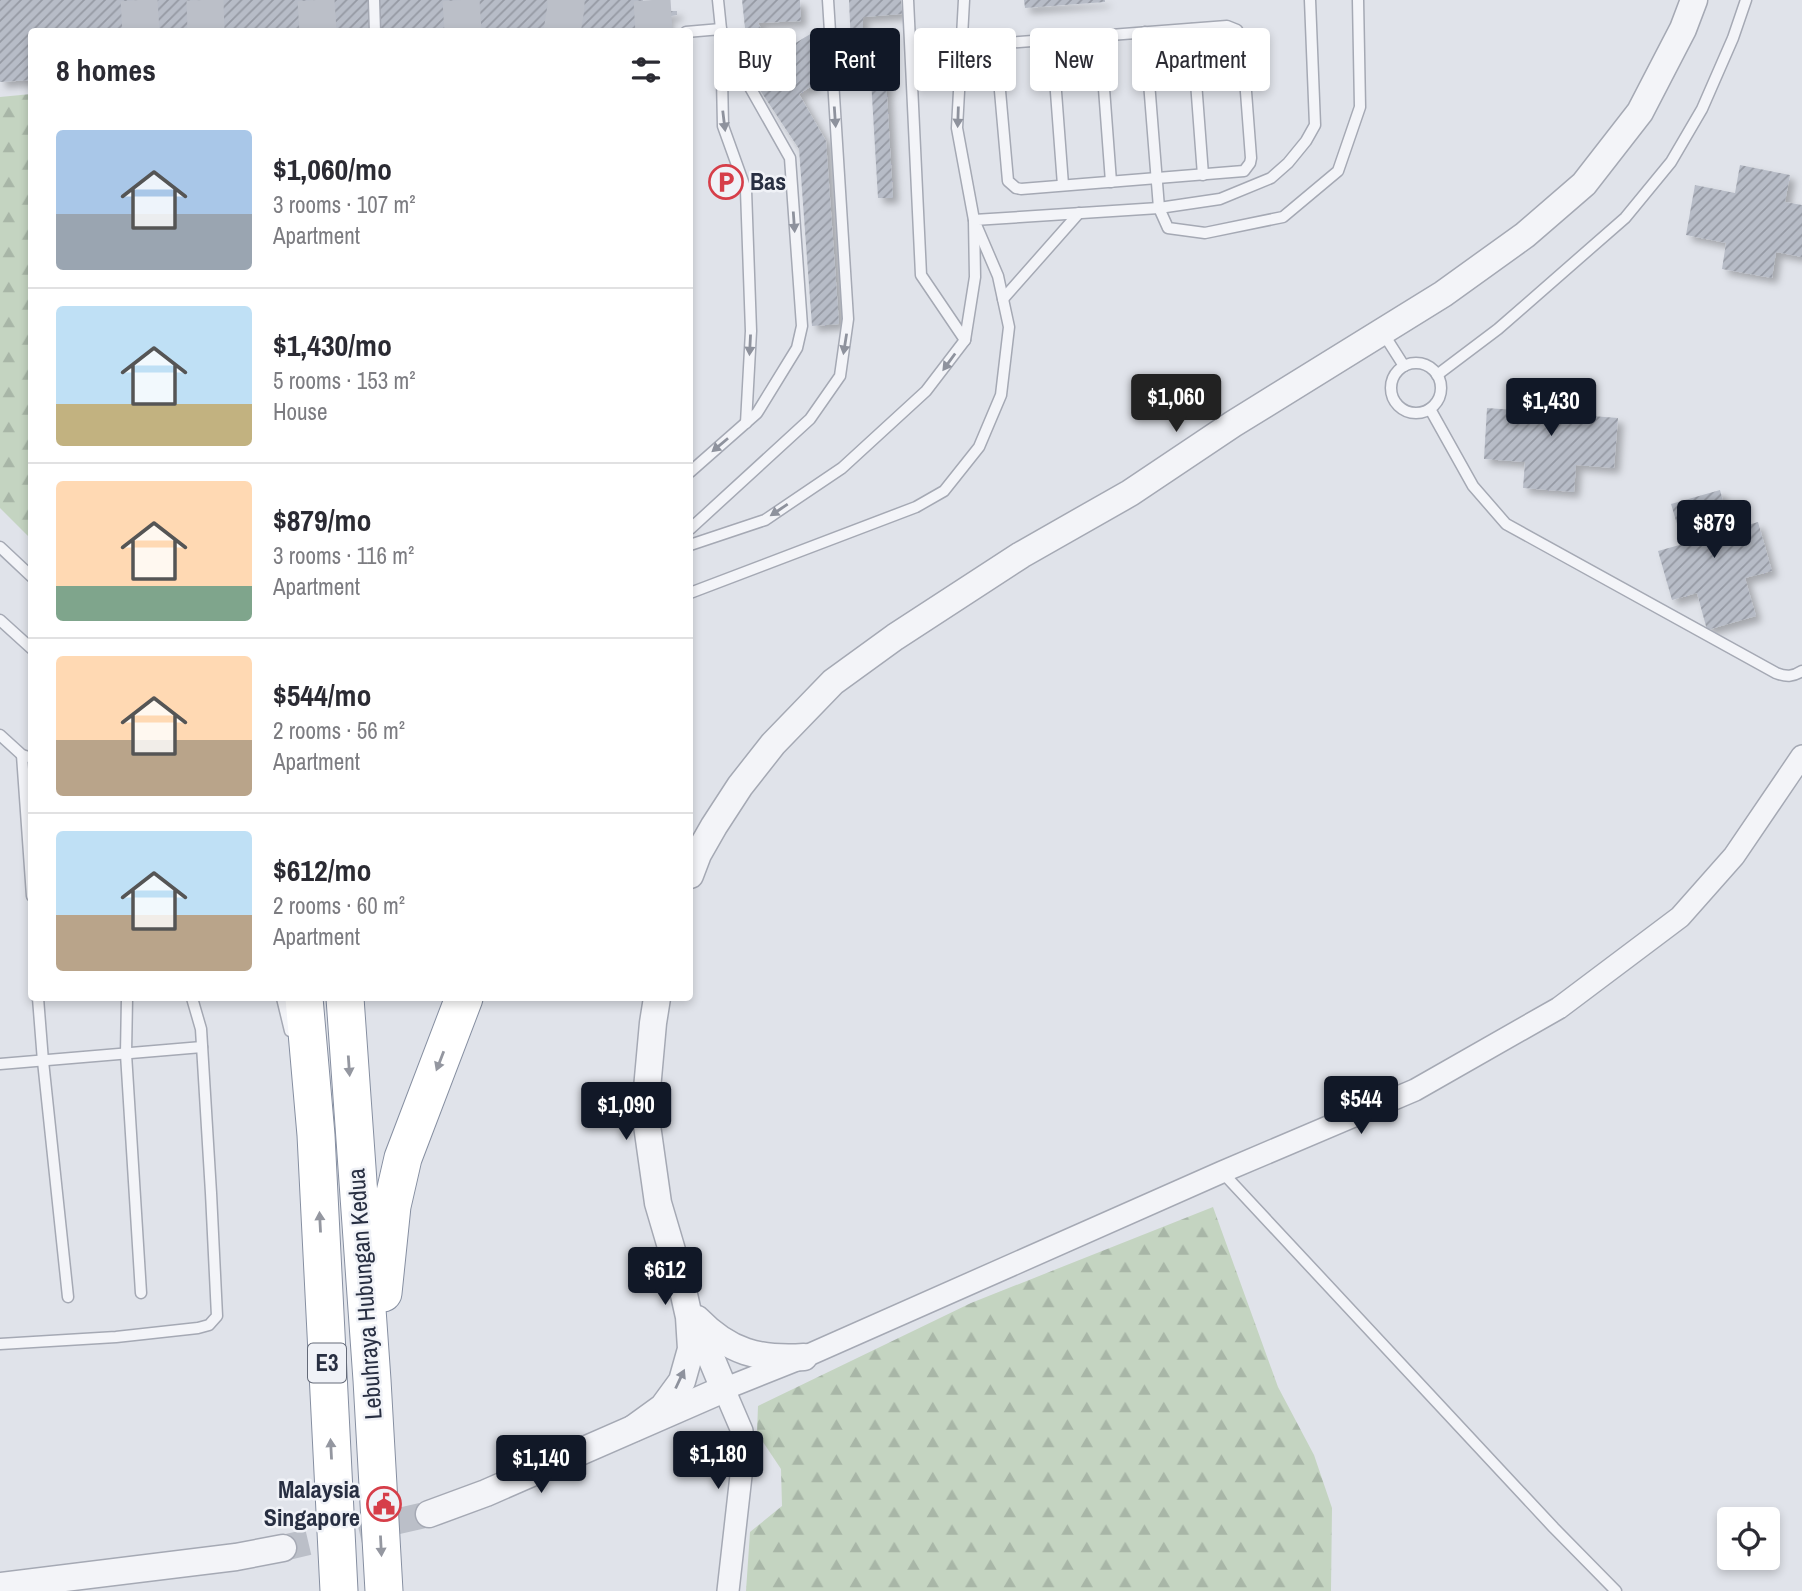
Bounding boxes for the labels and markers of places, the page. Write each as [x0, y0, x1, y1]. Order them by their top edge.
parking icon: Bas [707, 163, 745, 201]
place label: Bas [750, 165, 786, 197]
pin: $1,060 [1119, 374, 1233, 434]
pin: $1,430 [1494, 378, 1608, 438]
pin: $879 [1673, 500, 1755, 560]
pin: $544 [1320, 1076, 1402, 1136]
pin: $1,090 [569, 1082, 683, 1142]
pin: $612 [624, 1248, 706, 1307]
pin: $1,180 [661, 1432, 775, 1491]
pin: $1,140 [484, 1436, 598, 1495]
place label: Malaysia Singapore [264, 1473, 360, 1533]
public building icon: Malaysia Singapore [365, 1485, 403, 1523]

